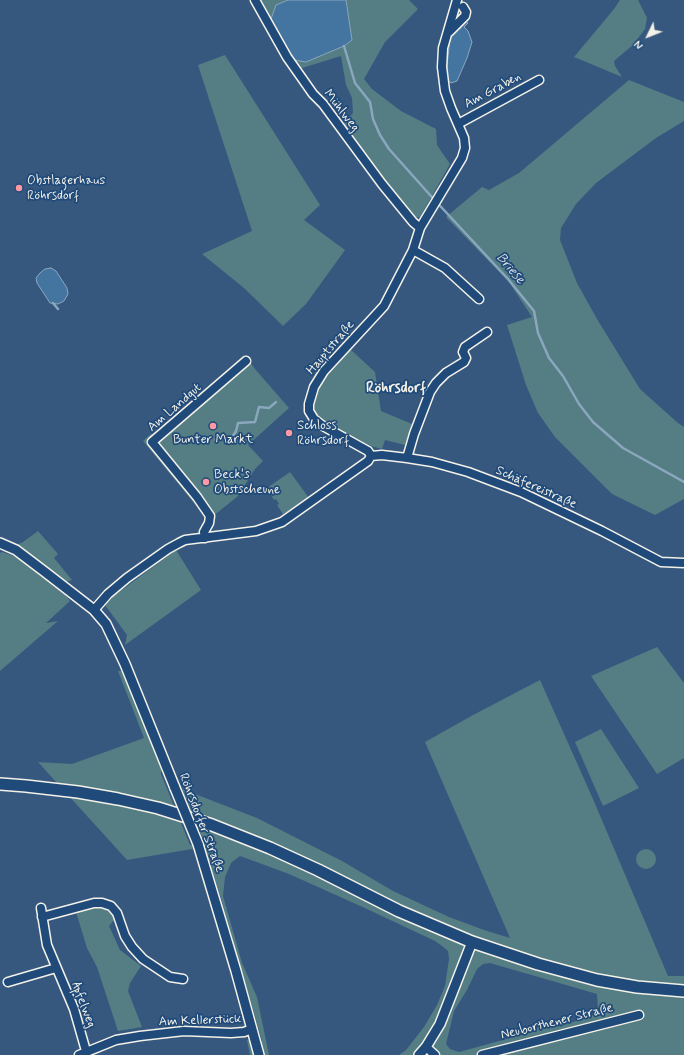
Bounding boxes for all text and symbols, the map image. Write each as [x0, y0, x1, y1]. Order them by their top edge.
north arrow [628, 16, 668, 56]
text: N [632, 37, 647, 52]
street label: Am Graben [462, 70, 524, 112]
street label: Mühlweg [320, 87, 362, 135]
place label: Obstlagerhaus Röhrsdorf [27, 173, 105, 204]
marker: Obstlagerhaus Röhrsdorf [14, 183, 24, 193]
water label: Briese [492, 250, 528, 288]
street label: Hauptstraße [304, 318, 358, 378]
street label: Am Landgut [145, 380, 205, 436]
district label: Röhrsdorf [366, 380, 426, 398]
place label: Schloss Röhrsdorf [297, 418, 349, 449]
marker: Bunter Markt [208, 421, 218, 431]
marker: Schloss Röhrsdorf [284, 428, 294, 438]
place label: Bunter Markt [173, 432, 253, 448]
street label: Schäfereistraße [493, 463, 579, 513]
place label: Beck's Obstscheune [214, 467, 280, 498]
marker: Beck's Obstscheune [201, 477, 211, 487]
street label: Röhrsdorfer Straße [175, 771, 227, 875]
street label: Apfelweg [68, 980, 98, 1030]
street label: Neuborthener Straße [499, 1000, 615, 1044]
street label: Am Kellerstück [158, 1012, 242, 1030]

